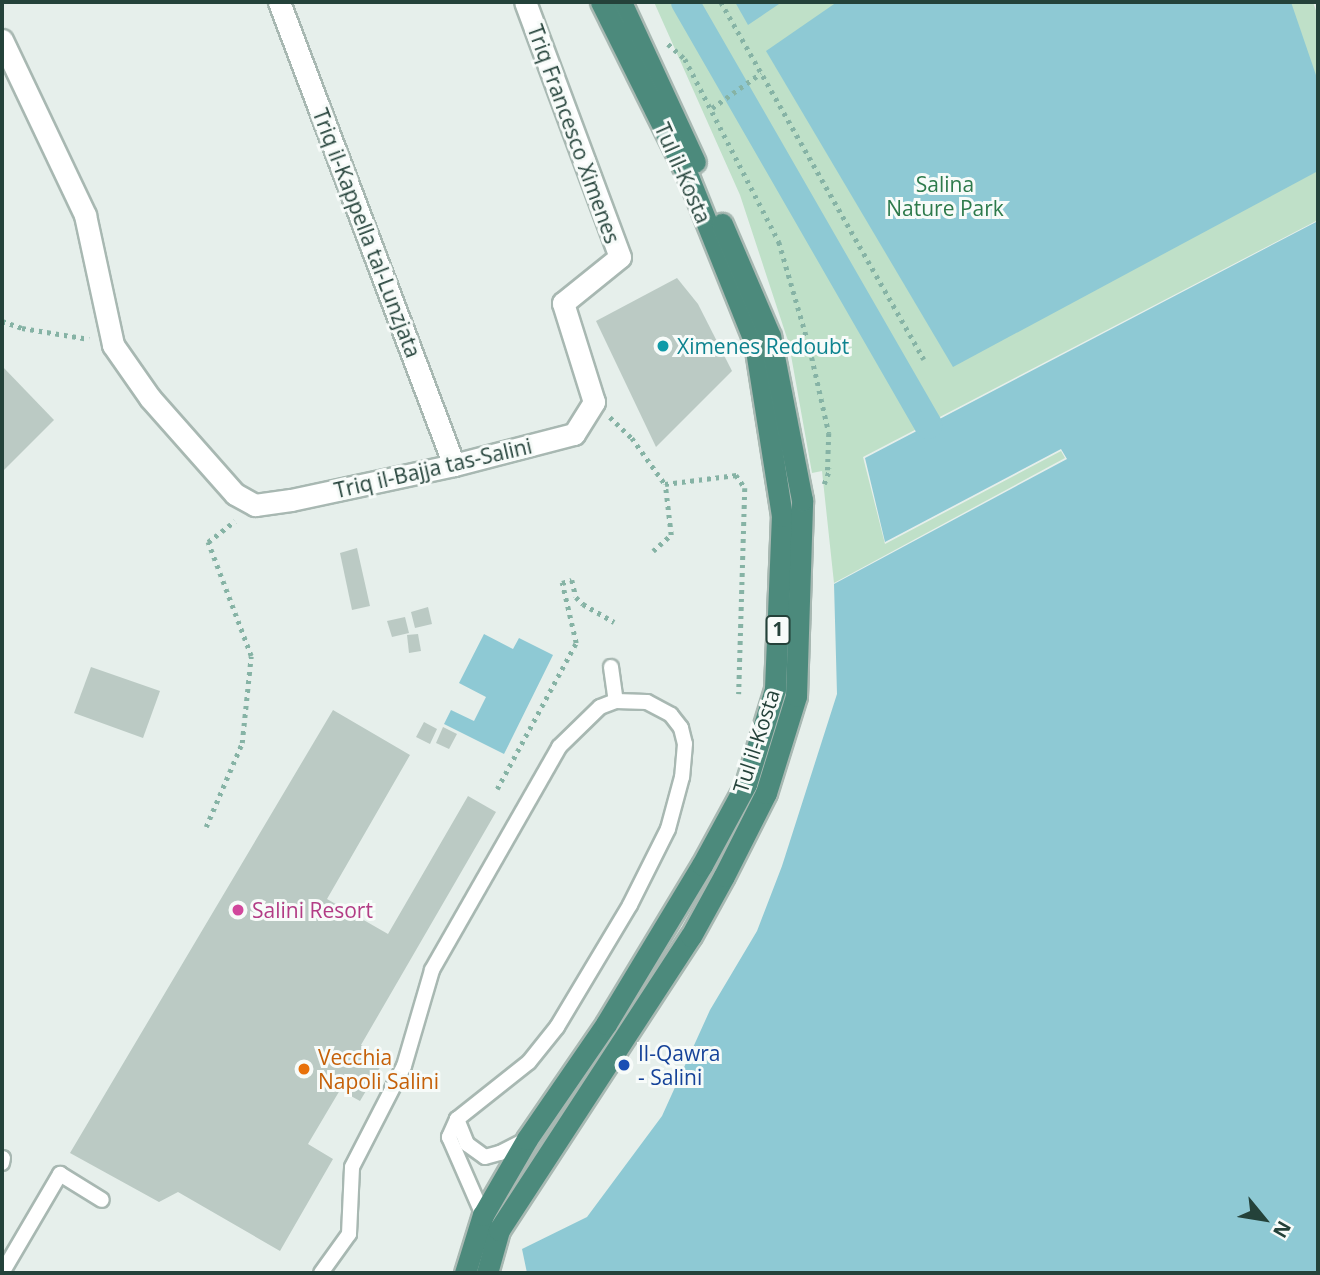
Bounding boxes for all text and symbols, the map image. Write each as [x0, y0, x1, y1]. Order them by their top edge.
street label: Triq Francesco Ximenes [523, 21, 625, 247]
street label: Triq il-Kappella tal-Lunzjata [308, 105, 426, 361]
street label: Tul il-Kosta [650, 119, 716, 227]
park label: Salina Nature Park [886, 171, 1004, 221]
place label: Ximenes Redoubt [677, 333, 849, 359]
marker: Ximenes Redoubt [655, 338, 671, 354]
street label: Triq il-Bajja tas-Salini [332, 433, 534, 503]
road number: 1 [764, 614, 792, 646]
street label: Tul il-Kosta [727, 686, 785, 796]
place label: Salini Resort [252, 897, 373, 923]
marker: Salini Resort [230, 902, 246, 918]
place label: Il-Qawra - Salini [638, 1040, 720, 1090]
place label: Vecchia Napoli Salini [318, 1044, 439, 1094]
marker: Il-Qawra - Salini [616, 1057, 632, 1073]
marker: Vecchia Napoli Salini [296, 1061, 312, 1077]
north arrow [1229, 1184, 1299, 1254]
text: N [1267, 1216, 1297, 1243]

